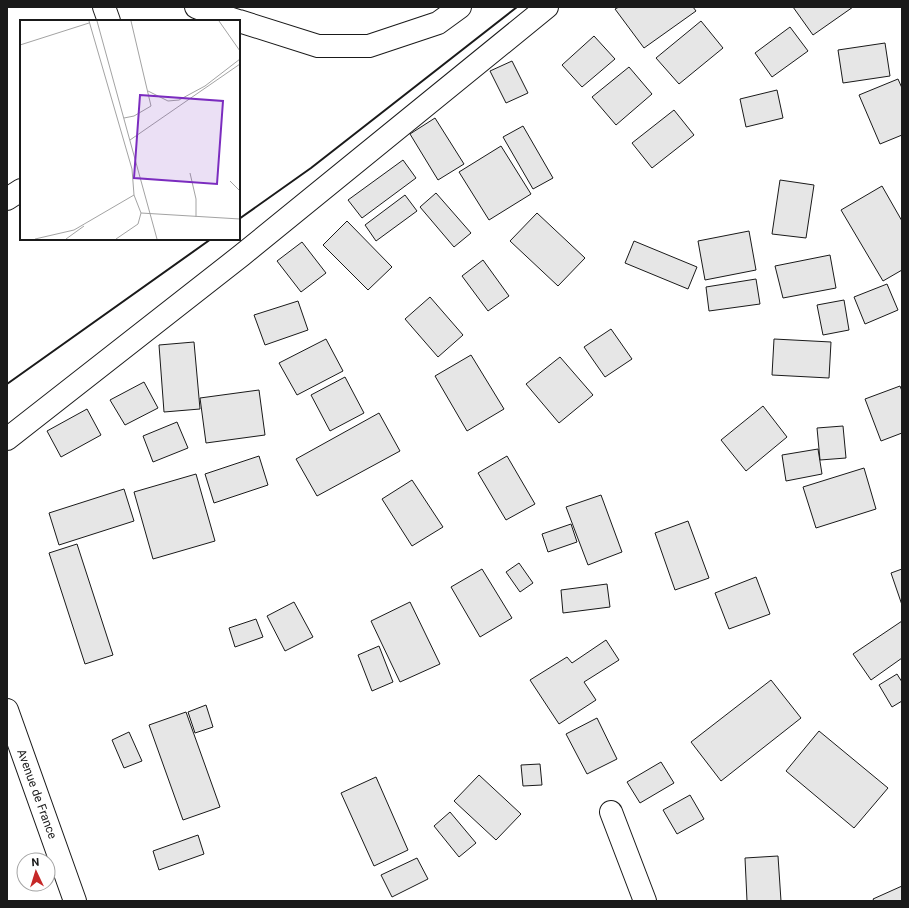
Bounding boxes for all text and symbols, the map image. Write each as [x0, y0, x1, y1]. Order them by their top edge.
inset map [20, 20, 240, 240]
street label: Avenue de France [14, 747, 60, 841]
north arrow [16, 852, 56, 892]
text: N [31, 856, 40, 869]

